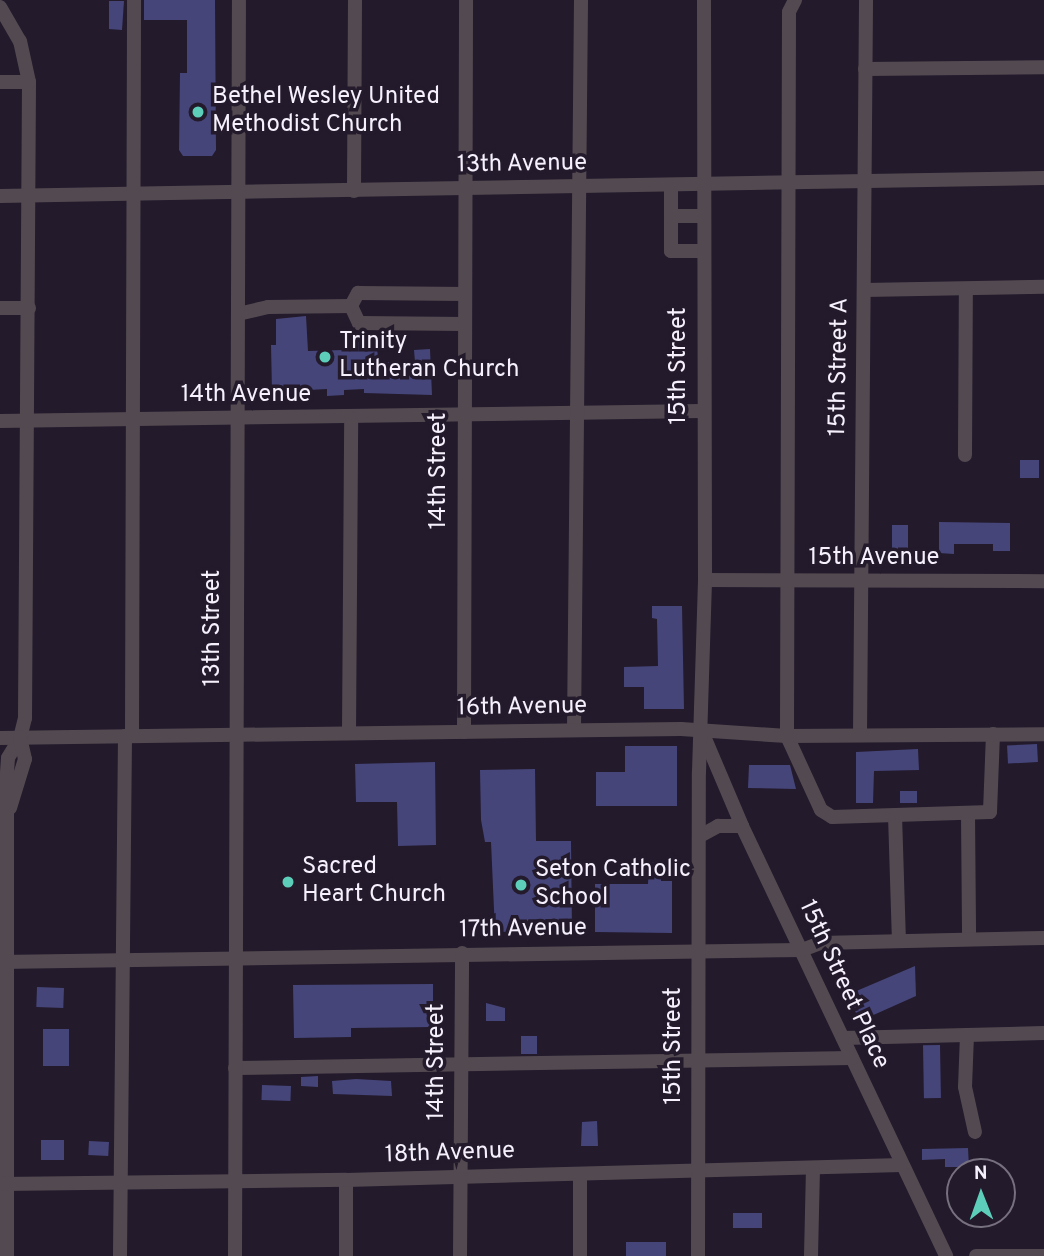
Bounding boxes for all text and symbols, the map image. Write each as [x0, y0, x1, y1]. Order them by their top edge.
place label: Bethel Wesley United Methodist Church [212, 84, 440, 140]
marker: Bethel Wesley United Methodist Church [190, 104, 206, 120]
street label: 13th Avenue [456, 149, 588, 181]
street label: 15th Street A [824, 297, 856, 437]
street label: 15th Street [666, 307, 694, 425]
place label: Trinity Lutheran Church [339, 329, 519, 385]
marker: Trinity Lutheran Church [317, 349, 333, 365]
street label: 14th Avenue [180, 382, 312, 410]
street label: 14th Street [426, 412, 454, 530]
street label: 15th Avenue [808, 545, 940, 573]
street label: 13th Street [200, 570, 228, 686]
street label: 16th Avenue [456, 692, 588, 724]
place label: Sacred Heart Church [302, 854, 446, 910]
place label: Seton Catholic School [535, 857, 691, 913]
marker: Sacred Heart Church [280, 874, 296, 890]
marker: Seton Catholic School [513, 877, 529, 893]
street label: 15th Street Place [791, 896, 895, 1074]
street label: 17th Avenue [458, 914, 588, 946]
street label: 15th Street [661, 987, 689, 1105]
street label: 14th Street [424, 1003, 452, 1121]
street label: 18th Avenue [384, 1137, 516, 1171]
north arrow [946, 1158, 1016, 1228]
text: N [974, 1162, 988, 1186]

